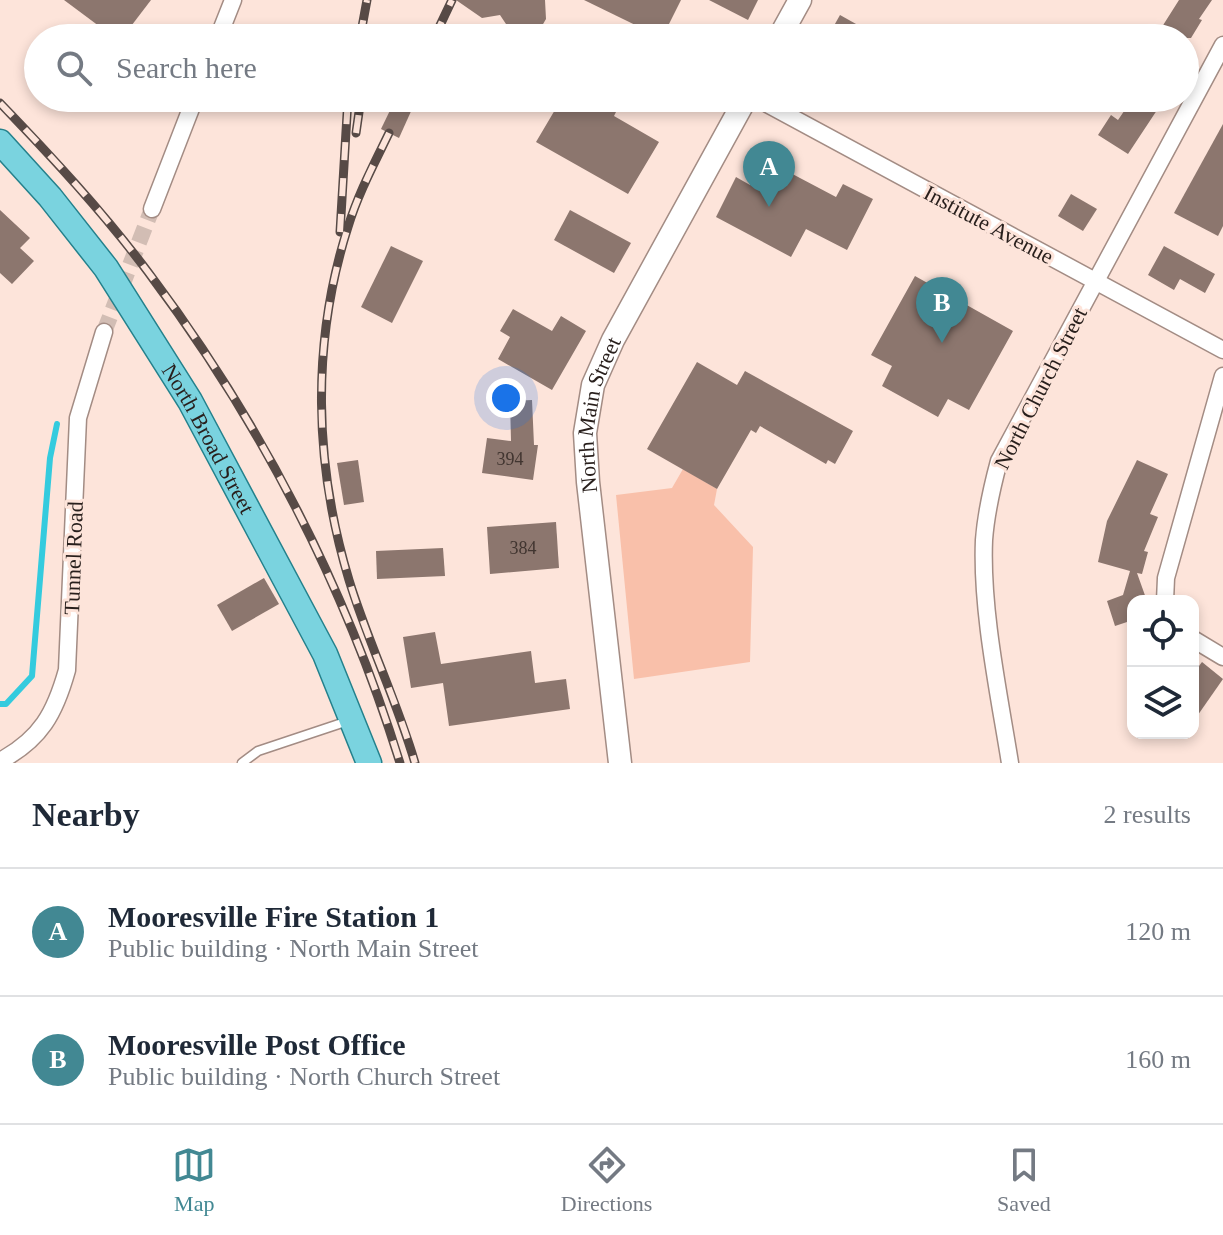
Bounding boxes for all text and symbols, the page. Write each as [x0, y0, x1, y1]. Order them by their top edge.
search box [24, 24, 1199, 112]
icon: search [52, 46, 96, 90]
text: Search here [116, 51, 257, 84]
pin: A [743, 141, 795, 207]
street label: Institute Avenue [920, 180, 1058, 269]
pin: B [916, 277, 968, 343]
street label: North Church Street [989, 303, 1092, 473]
street label: North Main Street [573, 333, 626, 494]
street label: North Broad Street [157, 359, 260, 518]
your location [486, 378, 526, 418]
house number: 394 [497, 449, 524, 469]
street label: Tunnel Road [59, 501, 88, 615]
house number: 384 [510, 538, 537, 558]
map controls [1127, 595, 1199, 739]
button: locate [1127, 595, 1199, 667]
button: layers [1127, 667, 1199, 739]
text: Nearby [32, 796, 140, 833]
text: 2 results [1104, 800, 1191, 829]
text: Mooresville Fire Station 1 [108, 900, 439, 933]
text: A [49, 917, 67, 946]
text: 120 m [1125, 917, 1191, 946]
text: Public building · North Main Street [108, 934, 478, 963]
text: Mooresville Post Office [108, 1028, 406, 1061]
text: B [49, 1045, 67, 1074]
text: 160 m [1125, 1045, 1191, 1074]
text: Public building · North Church Street [108, 1062, 500, 1091]
tab: Map [172, 1143, 216, 1217]
tab: Directions [561, 1143, 652, 1217]
tab: Saved [997, 1143, 1051, 1217]

